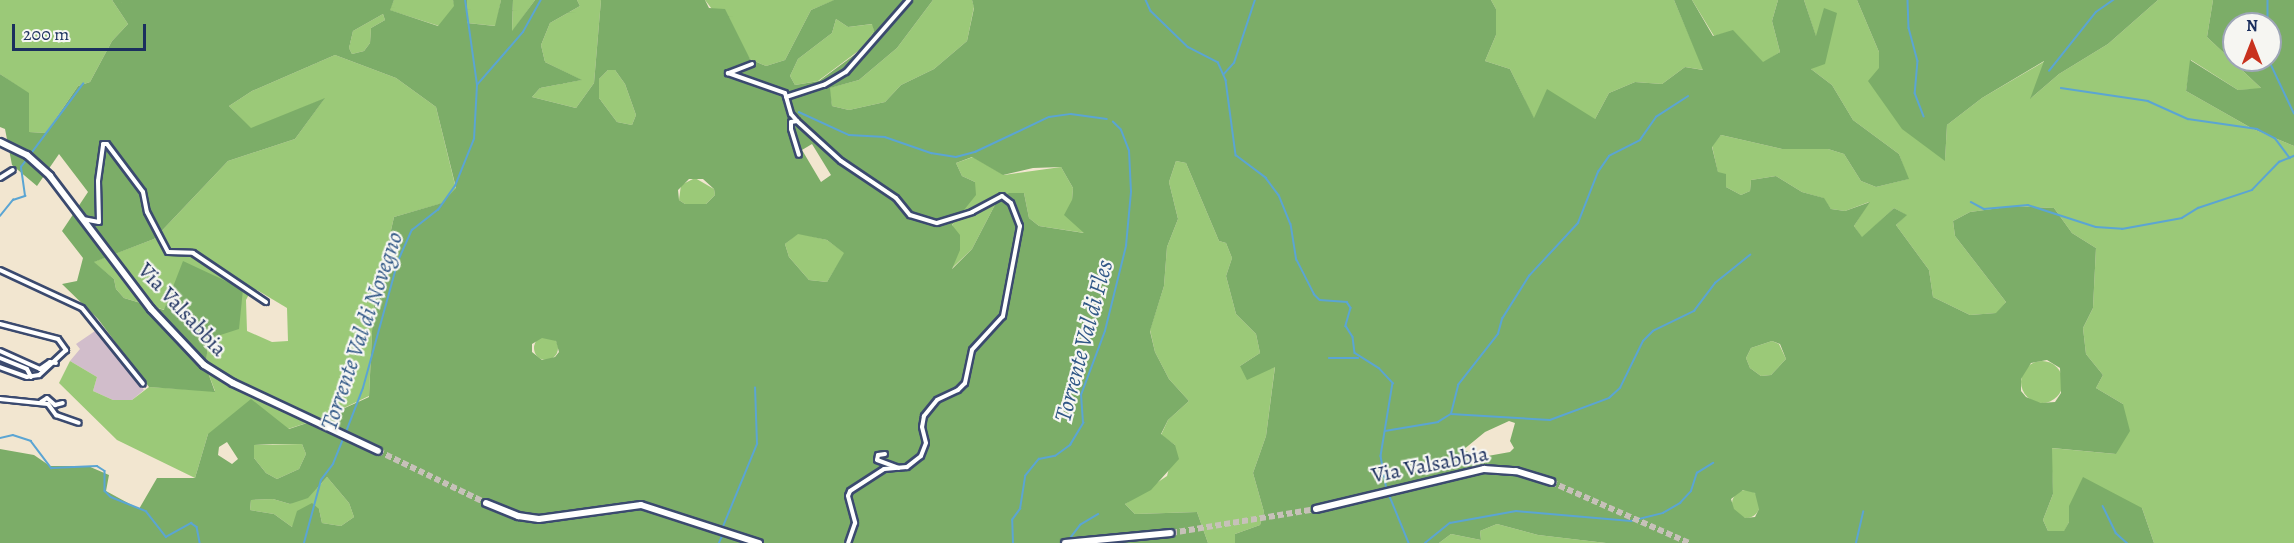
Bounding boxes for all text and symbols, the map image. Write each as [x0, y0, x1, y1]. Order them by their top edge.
scale bar [15, 12, 148, 50]
north arrow [2222, 12, 2282, 72]
text: N [2246, 15, 2258, 37]
text: 200 m [23, 22, 69, 46]
water label: Torrente Val di Novegno [315, 228, 409, 434]
water label: Torrente Val di Fles [1049, 257, 1119, 425]
street label: Via Valsabbia [132, 258, 232, 362]
street label: Via Valsabbia [1369, 441, 1491, 489]

